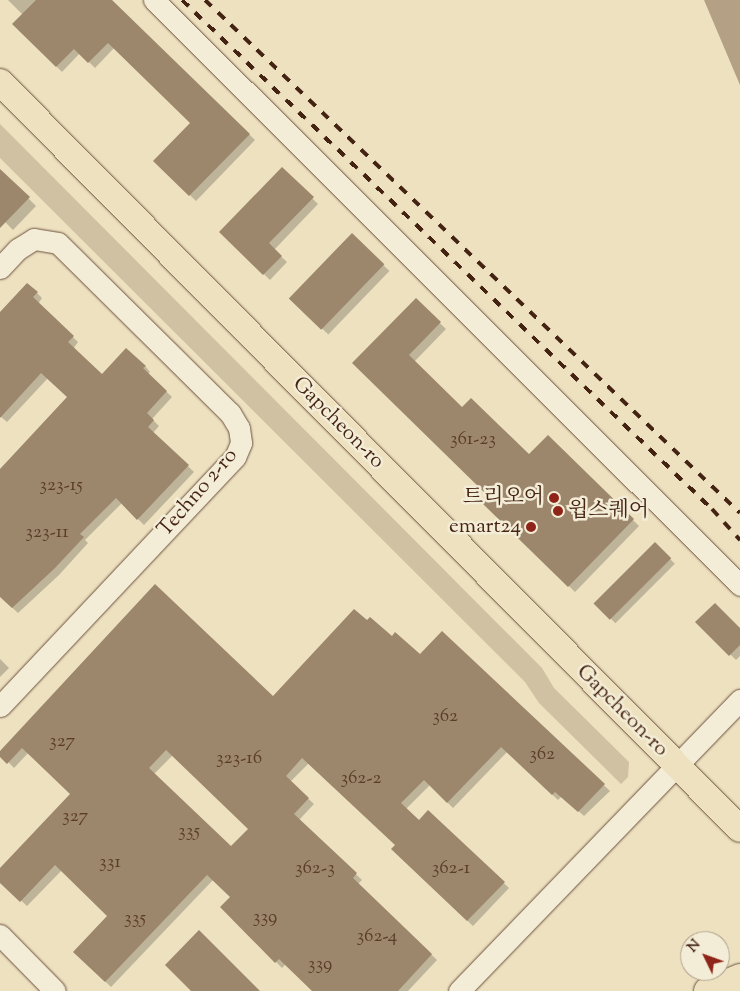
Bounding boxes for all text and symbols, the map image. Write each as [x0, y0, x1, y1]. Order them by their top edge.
street label: Gapcheon-ro [287, 372, 389, 474]
house number: 361-23 [450, 429, 496, 451]
street label: Techno 2-ro [153, 444, 243, 542]
house number: 323-15 [39, 475, 83, 497]
place label: 트리오어 [463, 485, 544, 511]
marker: 트리오어 [548, 492, 560, 504]
place label: 윕스퀘어 [568, 498, 649, 524]
marker: 윕스퀘어 [552, 505, 564, 517]
place label: emart24 [449, 514, 521, 540]
marker: emart24 [525, 521, 537, 533]
house number: 323-11 [25, 522, 69, 544]
street label: Gapcheon-ro [571, 660, 673, 762]
house number: 362 [432, 706, 458, 728]
house number: 327 [49, 731, 75, 753]
house number: 362 [529, 744, 555, 766]
house number: 323-16 [216, 748, 262, 770]
house number: 362-2 [341, 768, 381, 790]
house number: 327 [62, 806, 88, 828]
house number: 335 [178, 821, 200, 843]
house number: 331 [99, 852, 121, 874]
house number: 362-3 [295, 858, 335, 880]
house number: 362-1 [432, 858, 470, 880]
house number: 339 [253, 907, 277, 929]
house number: 335 [124, 908, 146, 930]
house number: 362-4 [357, 926, 397, 948]
north arrow [680, 931, 730, 981]
text: N [683, 936, 706, 957]
house number: 339 [308, 954, 332, 976]

